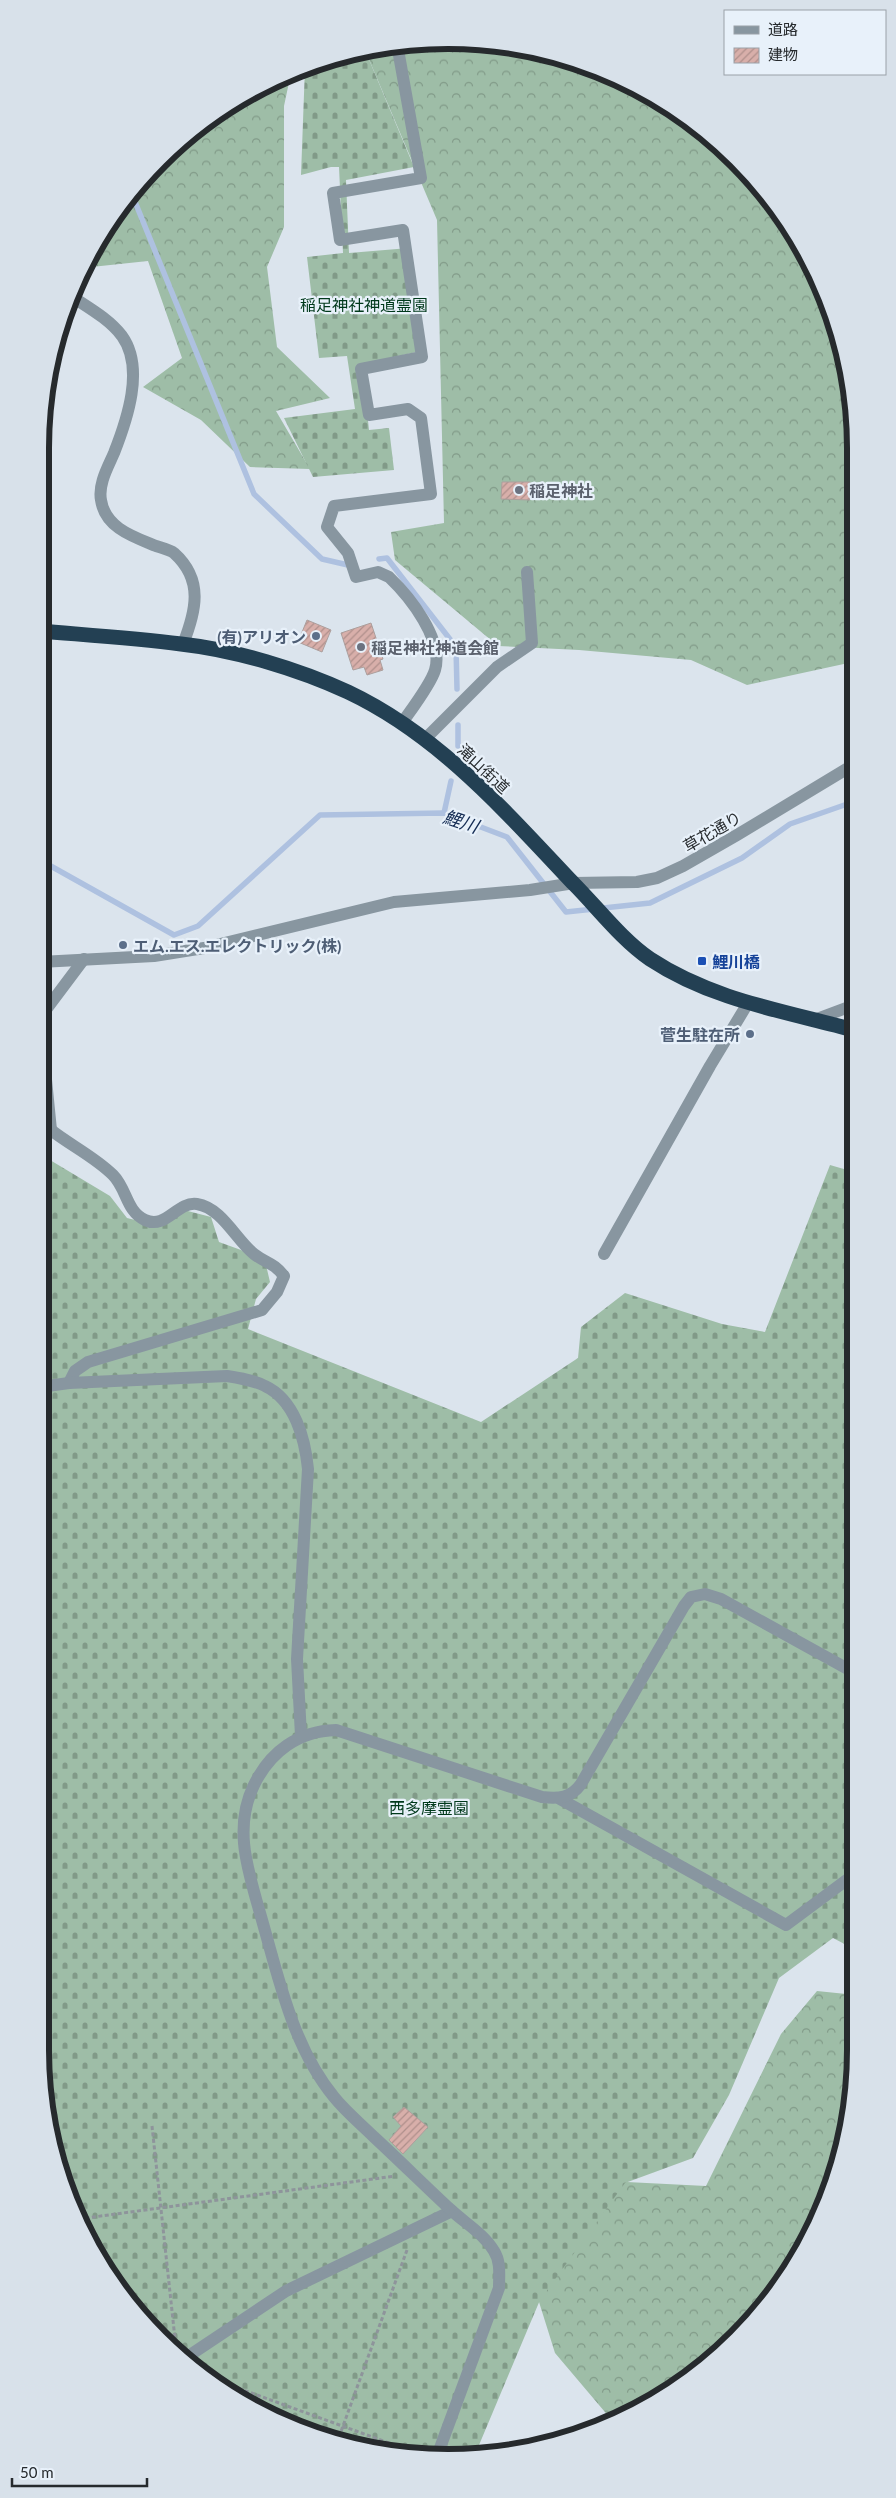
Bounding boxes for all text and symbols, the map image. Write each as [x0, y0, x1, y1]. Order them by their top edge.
legend [724, 10, 886, 75]
text: 道路 [768, 20, 798, 38]
text: 建物 [768, 45, 798, 63]
park label: 稲足神社神道霊園 [300, 295, 428, 314]
place label: 稲足神社 [529, 481, 593, 500]
marker: 稲足神社 [513, 484, 525, 496]
place label: (有)アリオン [217, 627, 306, 646]
marker: (有)アリオン [310, 630, 322, 642]
place label: 稲足神社神道会館 [371, 638, 499, 657]
marker: 稲足神社神道会館 [355, 641, 367, 653]
street label: 滝山街道 [454, 739, 514, 797]
water label: 鯉川 [440, 805, 483, 838]
street label: 草花通り [680, 807, 744, 855]
place label: エム.エス.エレクトリック(株) [133, 936, 341, 955]
marker: エム.エス.エレクトリック(株) [117, 939, 129, 951]
place label: 鯉川橋 [712, 952, 760, 971]
marker: 鯉川橋 [696, 955, 708, 967]
place label: 菅生駐在所 [660, 1025, 740, 1044]
marker: 菅生駐在所 [744, 1028, 756, 1040]
park label: 西多摩霊園 [389, 1798, 469, 1817]
scale bar [12, 2456, 148, 2488]
text: 50 m [20, 2463, 54, 2481]

